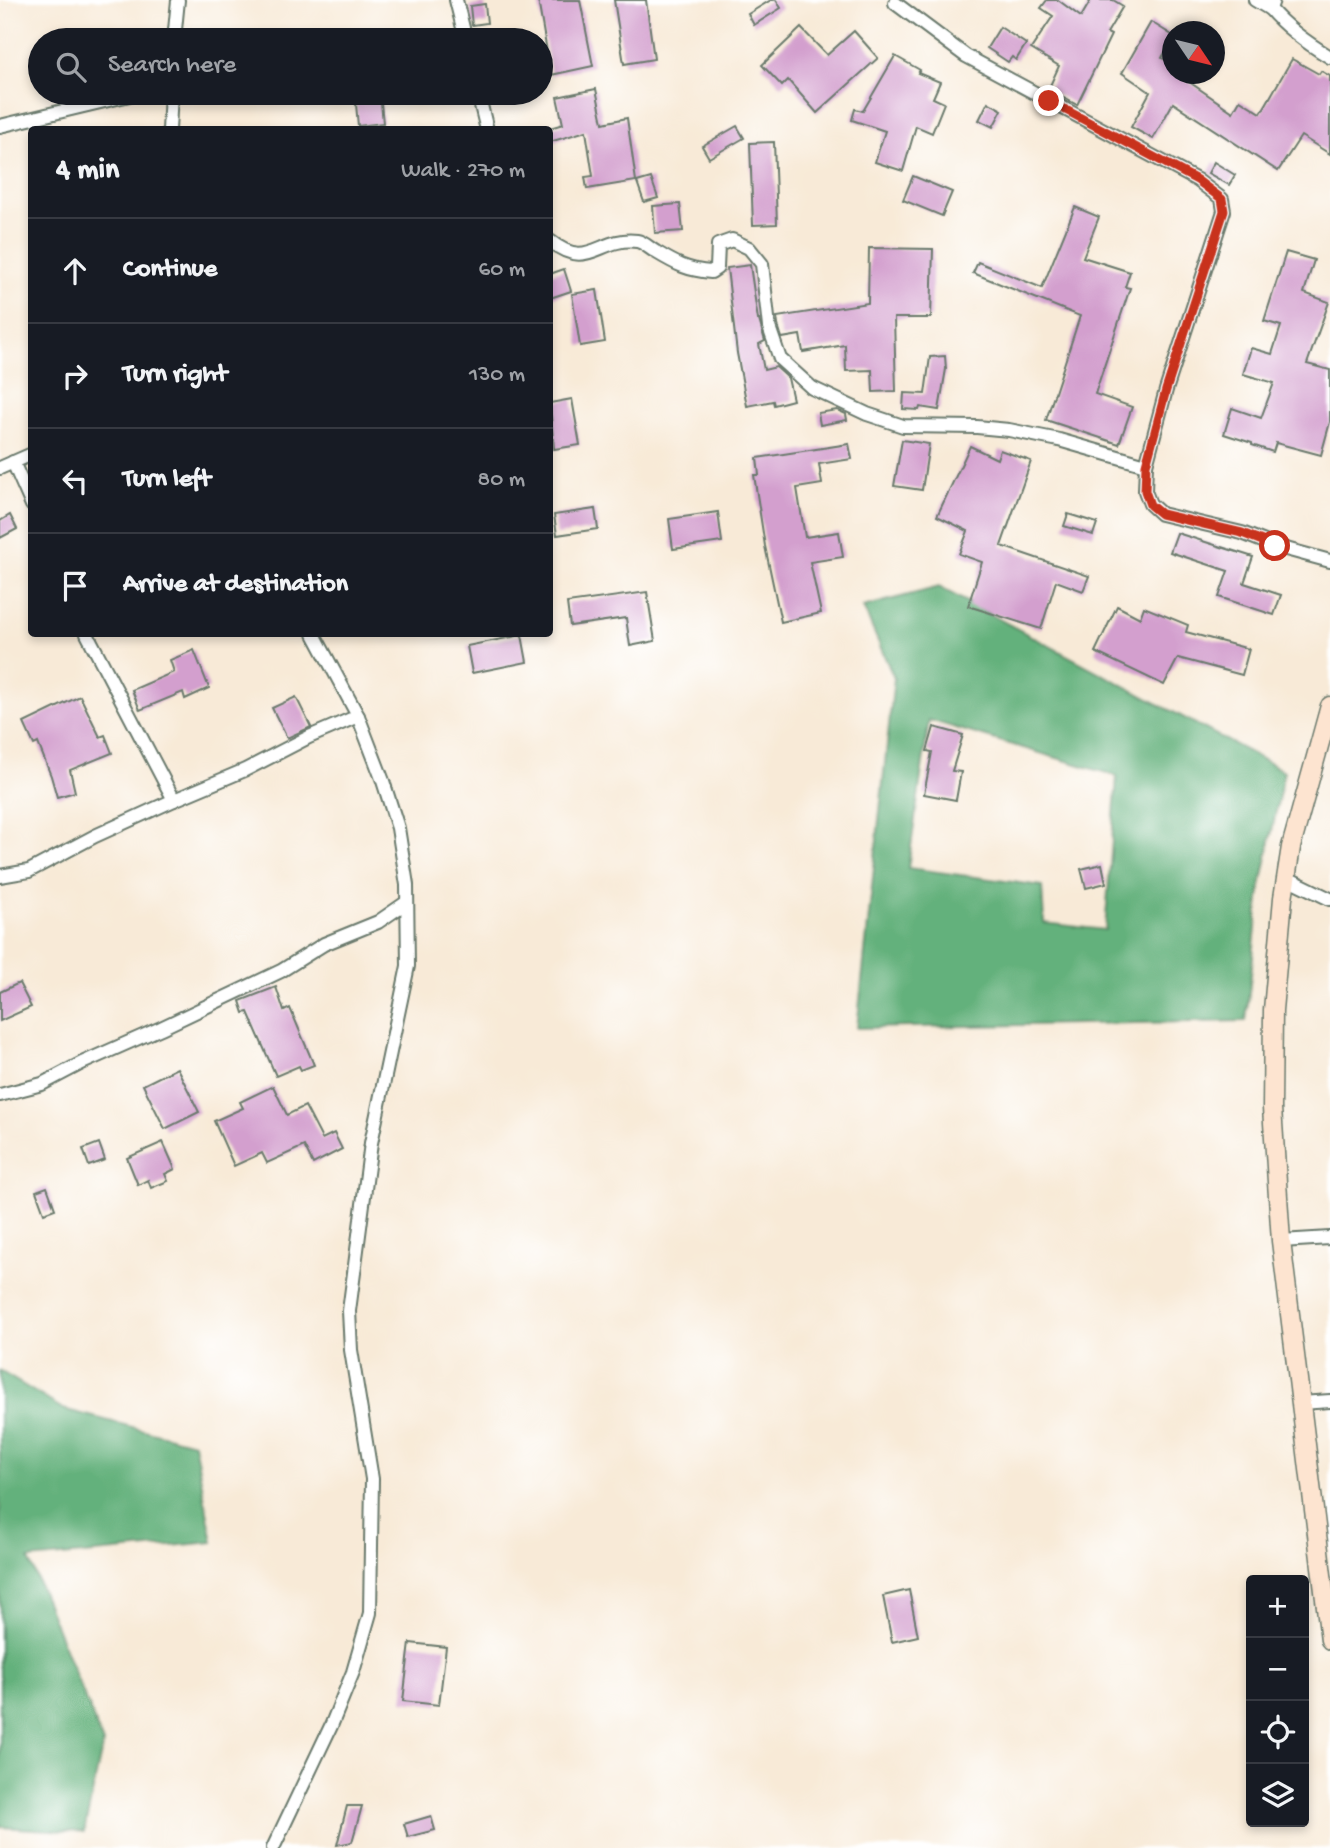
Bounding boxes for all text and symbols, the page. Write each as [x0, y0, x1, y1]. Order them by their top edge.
north arrow [1162, 21, 1225, 84]
search box [28, 28, 553, 105]
icon: search [52, 48, 90, 86]
text: Search here [108, 51, 236, 82]
route end [1033, 85, 1064, 116]
text: 4 min [56, 154, 119, 189]
text: Walk · 270 m [401, 158, 525, 185]
icon: ahead [56, 252, 94, 290]
text: Continue [123, 255, 217, 286]
text: 60 m [479, 257, 525, 284]
icon: right [56, 357, 94, 395]
text: Turn right [123, 360, 227, 391]
text: 130 m [469, 362, 525, 389]
icon: left [56, 462, 94, 500]
text: Turn left [123, 465, 211, 496]
text: 80 m [478, 467, 525, 494]
route start [1259, 530, 1290, 561]
icon: arrive [56, 567, 94, 605]
text: Arrive at destination [123, 570, 348, 601]
map controls [1246, 1575, 1309, 1827]
button: + [1246, 1575, 1309, 1638]
button: − [1246, 1638, 1309, 1701]
button: locate [1246, 1701, 1309, 1764]
button: layers [1246, 1764, 1309, 1827]

